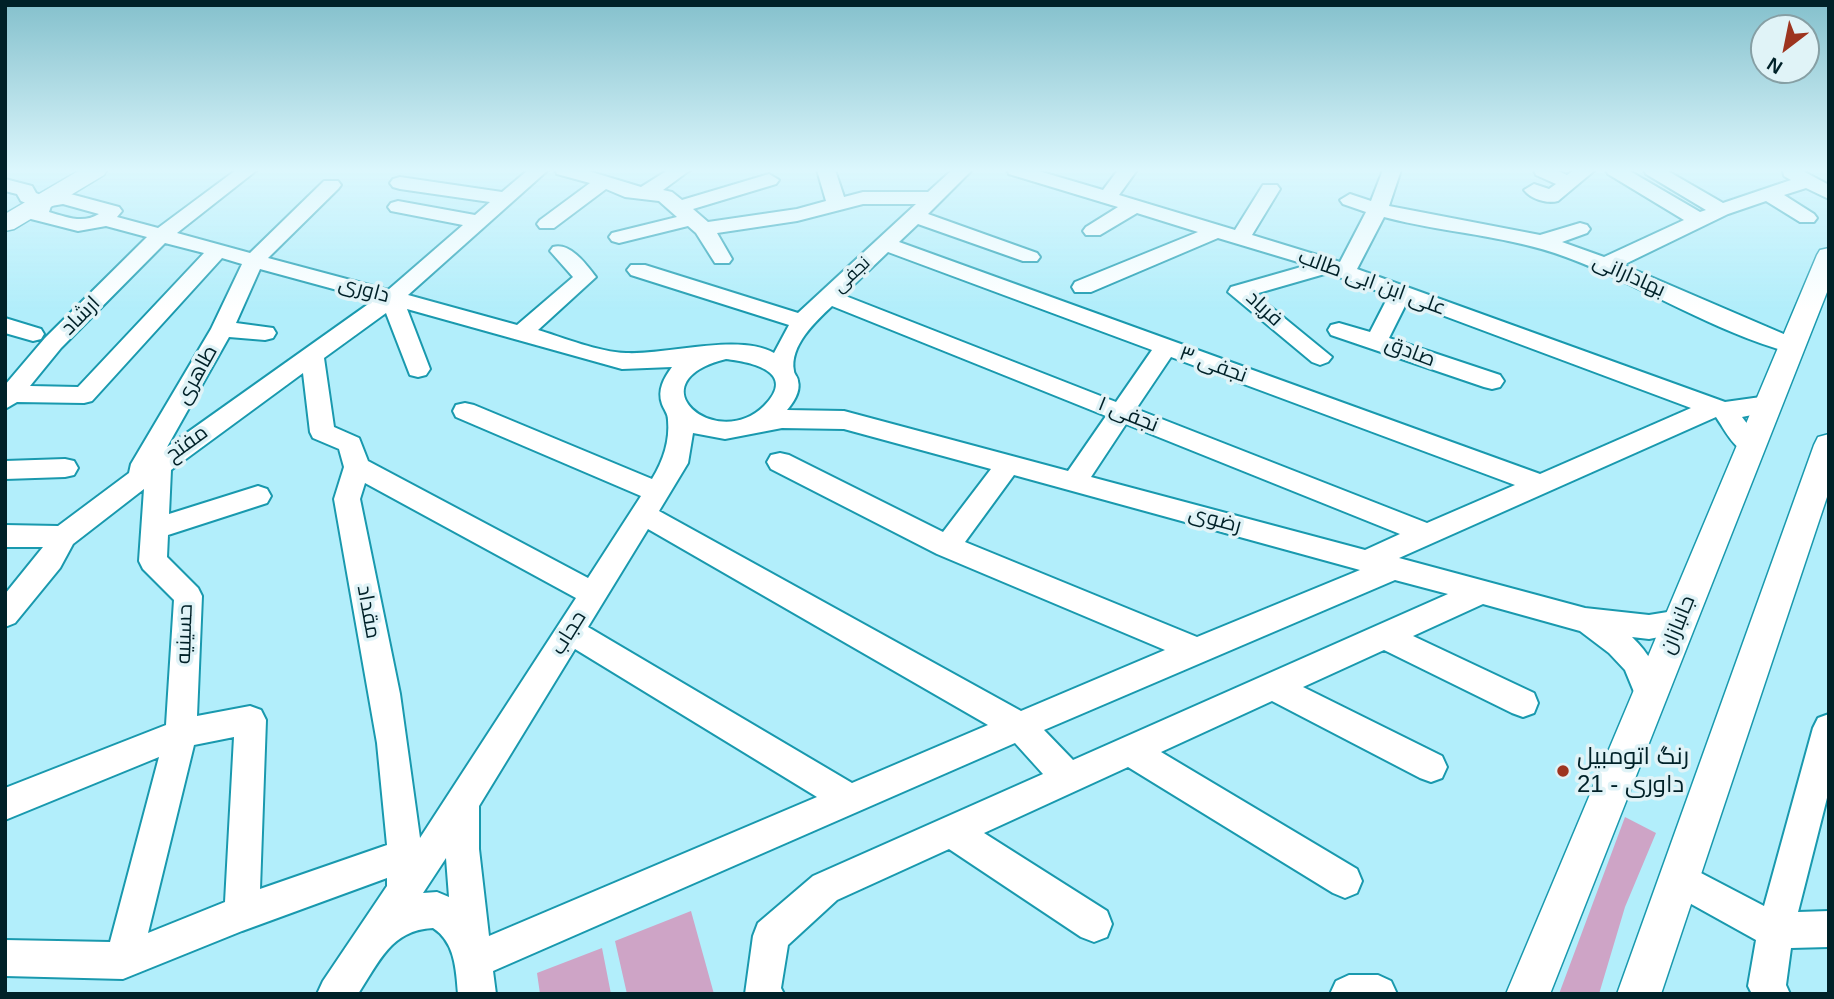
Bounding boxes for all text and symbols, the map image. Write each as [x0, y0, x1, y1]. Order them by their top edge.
north arrow [1750, 14, 1820, 84]
text: N [1763, 53, 1786, 78]
street label: علی ابن ابی طالب [1295, 245, 1449, 321]
street label: بهادارانی [1589, 249, 1669, 303]
street label: نجفی [829, 252, 875, 298]
street label: داوری [336, 271, 392, 309]
street label: فریاد [1240, 286, 1288, 332]
street label: ارشاد [56, 291, 106, 341]
street label: صادق [1381, 331, 1439, 373]
street label: طاهری [171, 341, 223, 409]
street label: نجفی ۳ [1176, 341, 1250, 389]
street label: نجفی ۱ [1094, 392, 1162, 438]
street label: مفتح [161, 420, 213, 468]
street label: رضوی [1186, 501, 1244, 539]
street label: مقداد [351, 583, 385, 641]
street label: جانبازان [1655, 592, 1701, 658]
street label: حسینیه [171, 603, 199, 665]
street label: حجاب [546, 606, 592, 660]
place label: رنگ اتومبیل 21 - داوری [1577, 743, 1689, 799]
marker: رنگ اتومبیل 21 - داوری [1555, 763, 1571, 779]

